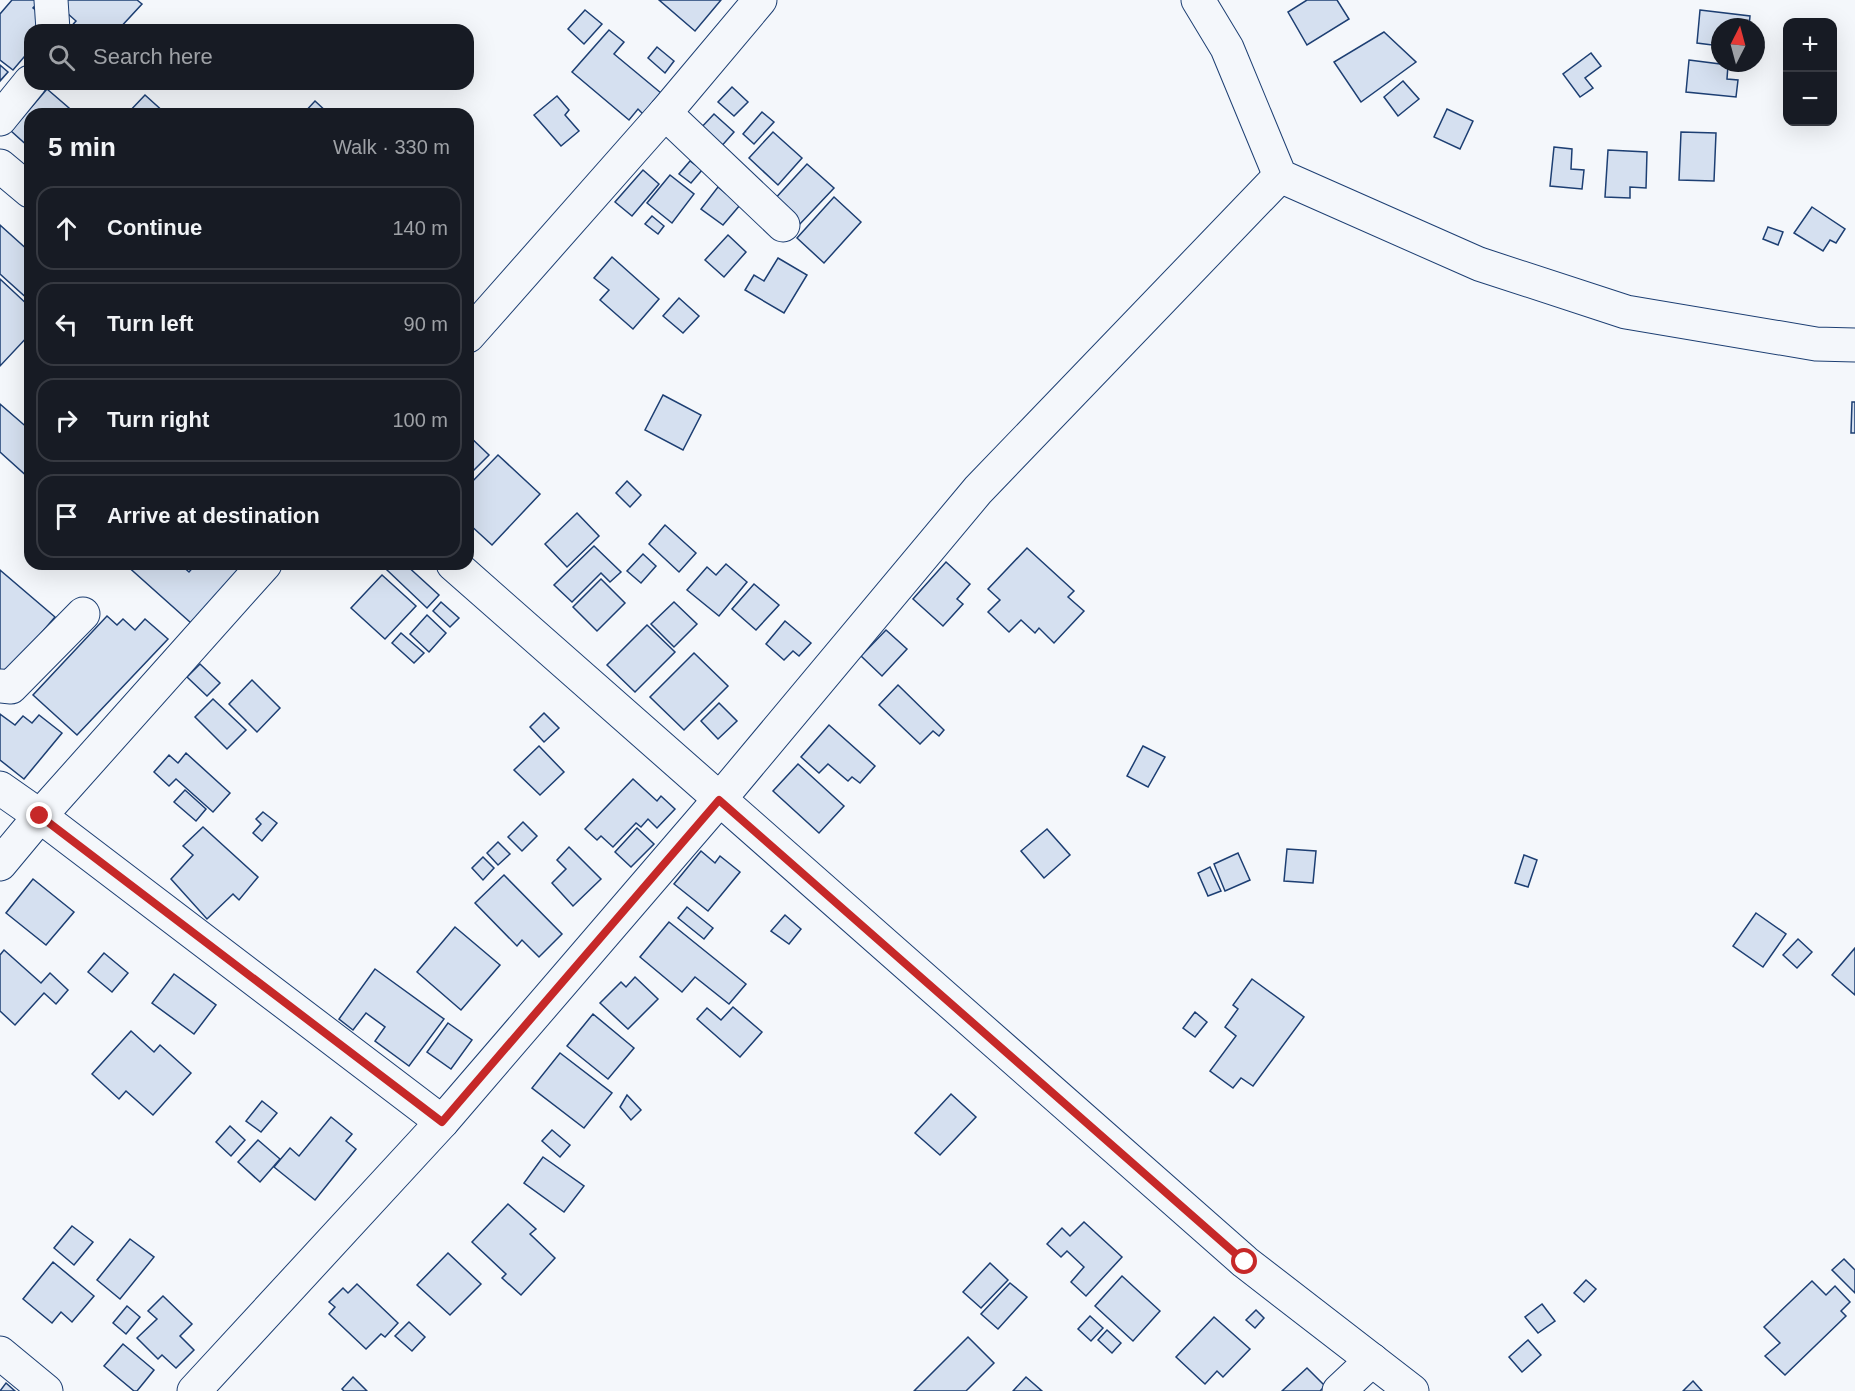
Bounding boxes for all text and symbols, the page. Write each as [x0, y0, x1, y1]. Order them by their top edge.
north arrow [1711, 18, 1765, 72]
map controls [1783, 18, 1837, 126]
button: + [1783, 18, 1837, 72]
search box [24, 24, 474, 90]
icon: search [45, 41, 78, 74]
text: Search here [93, 44, 213, 69]
button: − [1783, 72, 1837, 126]
text: 5 min [48, 132, 116, 162]
text: Walk · 330 m [333, 136, 450, 158]
icon: ahead [50, 212, 83, 245]
text: Continue [107, 215, 202, 240]
text: 140 m [392, 217, 448, 239]
icon: left [50, 308, 83, 341]
text: Turn left [107, 311, 193, 336]
text: 90 m [404, 313, 448, 335]
icon: right [50, 404, 83, 437]
text: Turn right [107, 407, 209, 432]
text: 100 m [392, 409, 448, 431]
icon: arrive [50, 500, 83, 533]
text: Arrive at destination [107, 503, 320, 528]
route end [26, 802, 52, 828]
route start [1231, 1248, 1257, 1274]

